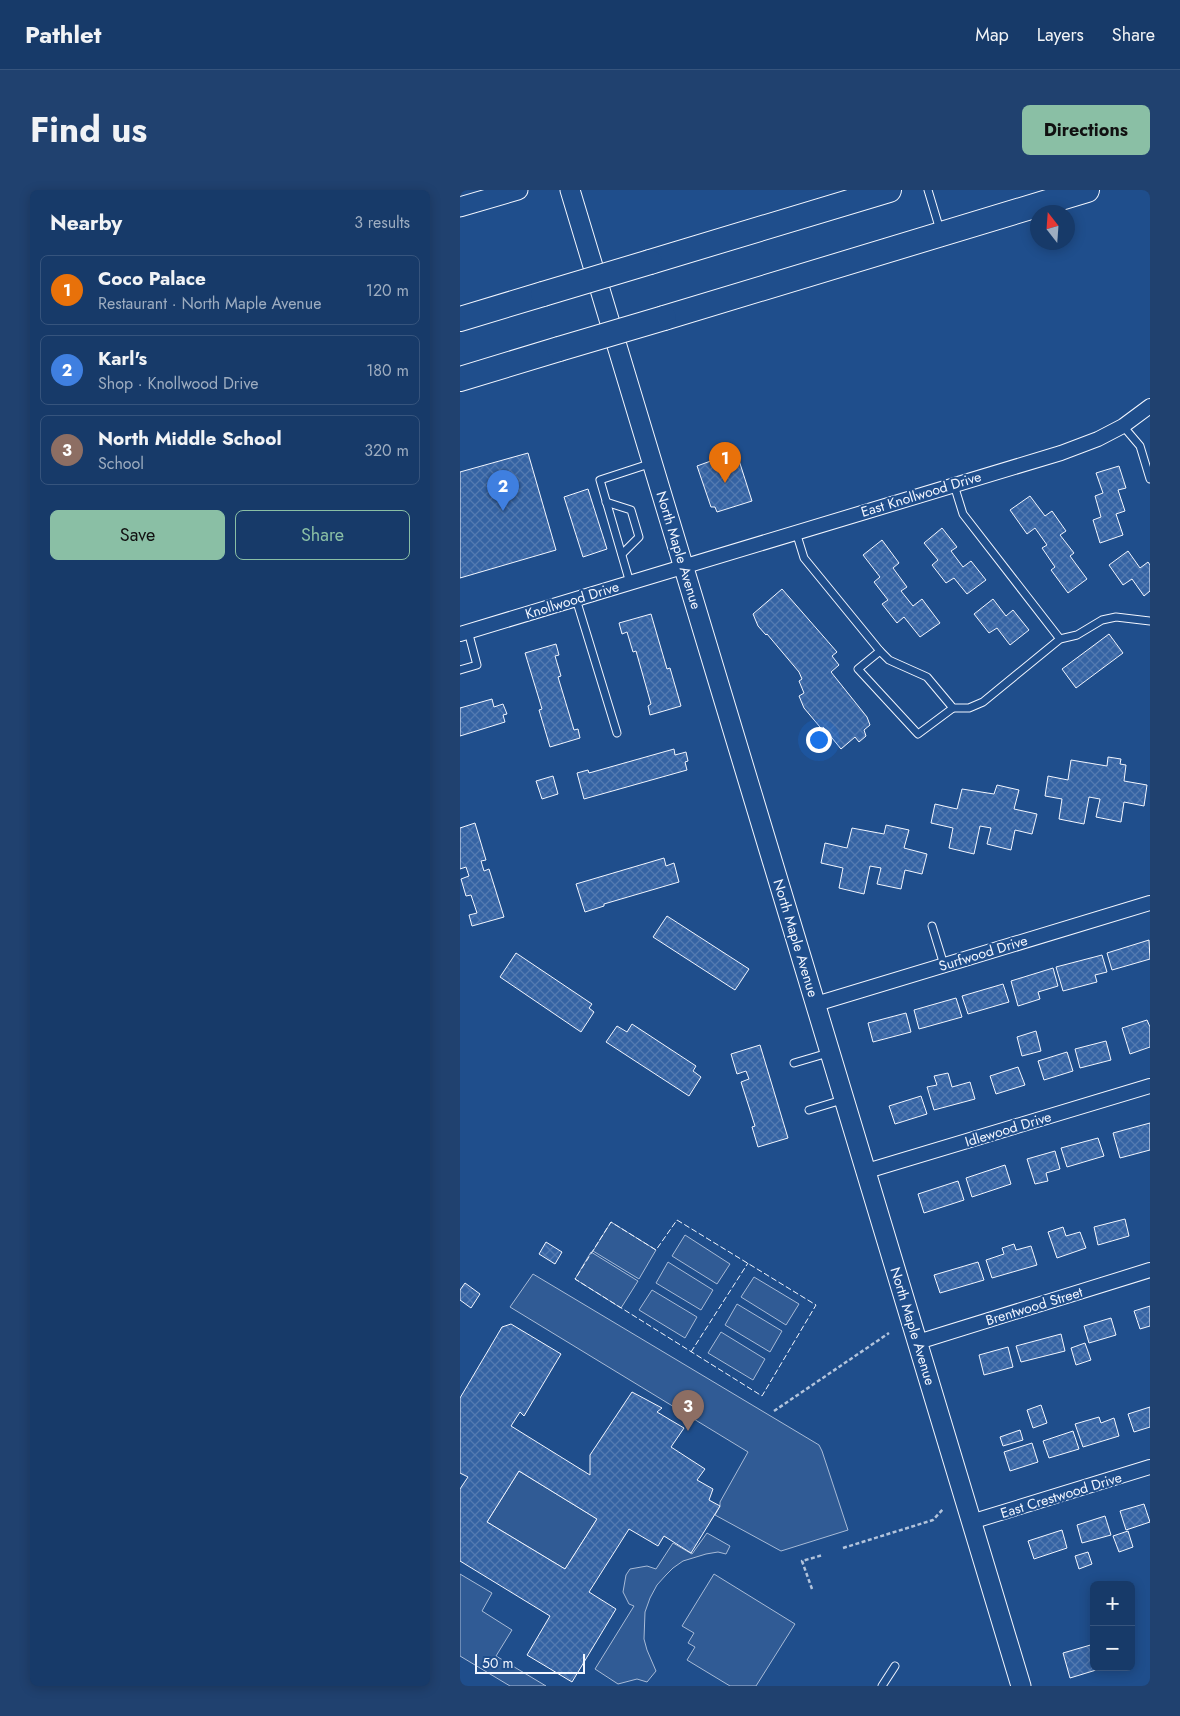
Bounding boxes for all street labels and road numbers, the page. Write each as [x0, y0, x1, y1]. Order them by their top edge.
street label: East Knollwood Drive [858, 466, 984, 522]
street label: North Maple Avenue [652, 489, 706, 611]
street label: Knollwood Drive [523, 576, 621, 624]
street label: North Maple Avenue [769, 877, 823, 999]
street label: Surfwood Drive [936, 930, 1030, 976]
street label: Idlewood Drive [962, 1106, 1054, 1152]
street label: North Maple Avenue [886, 1265, 940, 1387]
street label: Brentwood Street [983, 1282, 1086, 1330]
street label: East Crestwood Drive [998, 1467, 1124, 1523]

